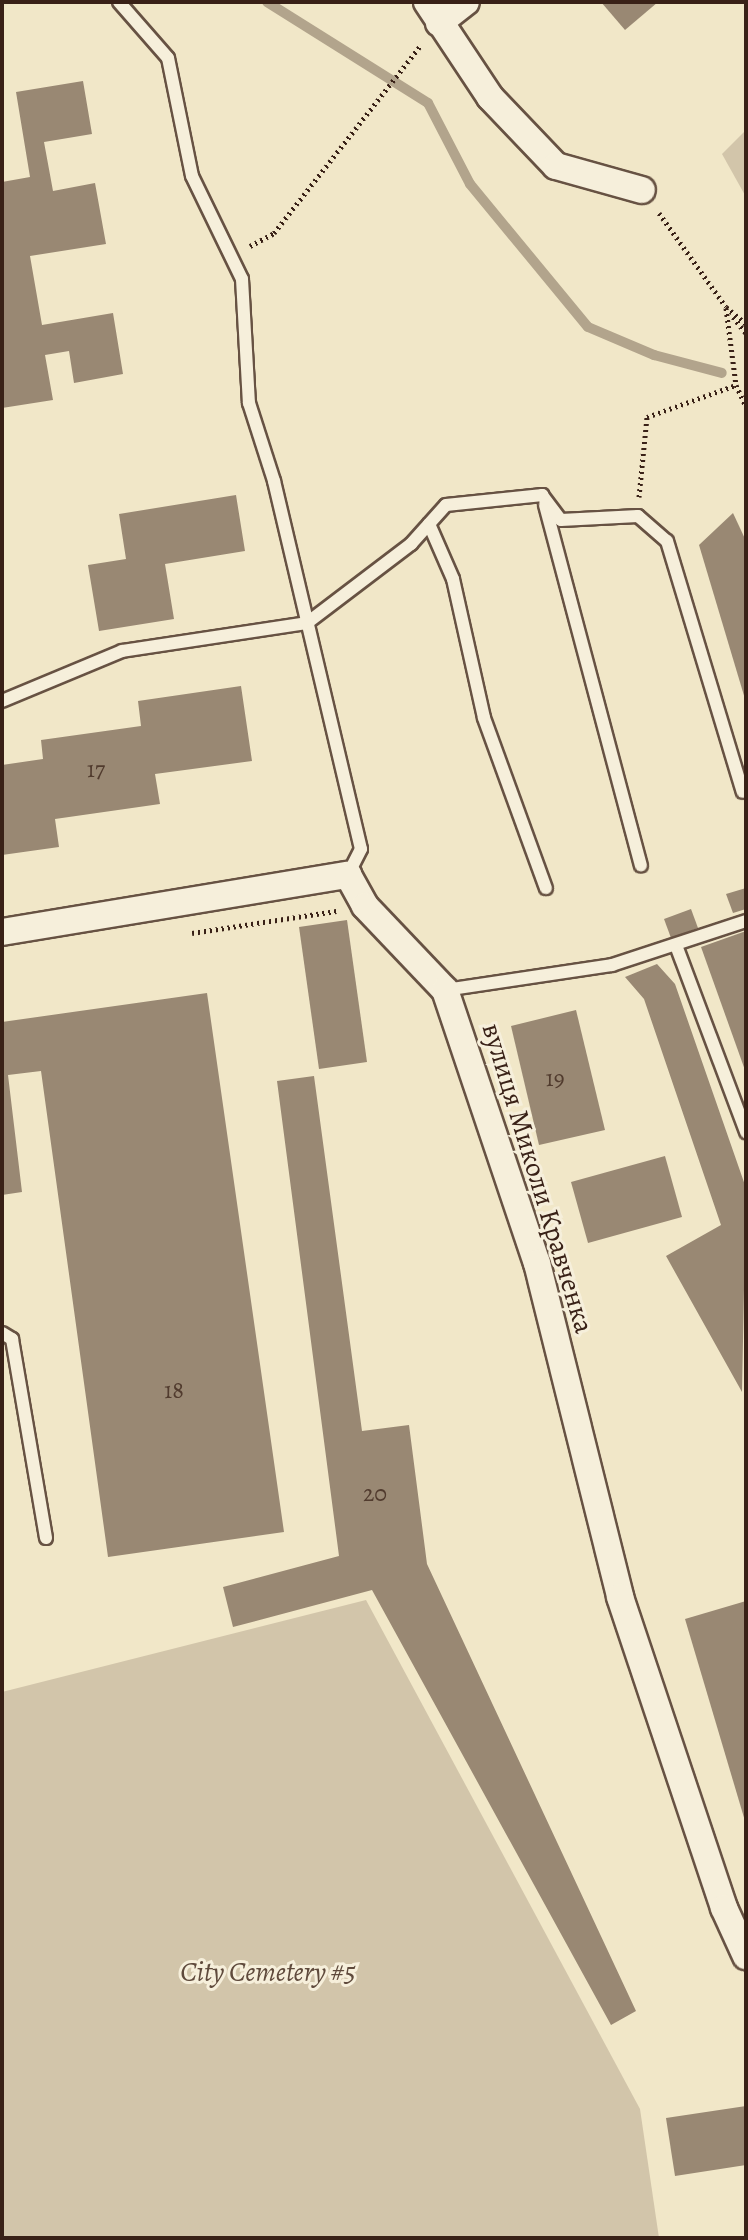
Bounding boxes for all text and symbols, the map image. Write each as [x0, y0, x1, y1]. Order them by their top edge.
house number: 17 [87, 756, 105, 784]
street label: вулиця Миколи Кравченка [475, 1019, 601, 1337]
house number: 19 [545, 1065, 565, 1093]
house number: 18 [164, 1377, 184, 1405]
house number: 20 [363, 1480, 387, 1508]
park label: City Cemetery #5 [180, 1955, 356, 1989]

